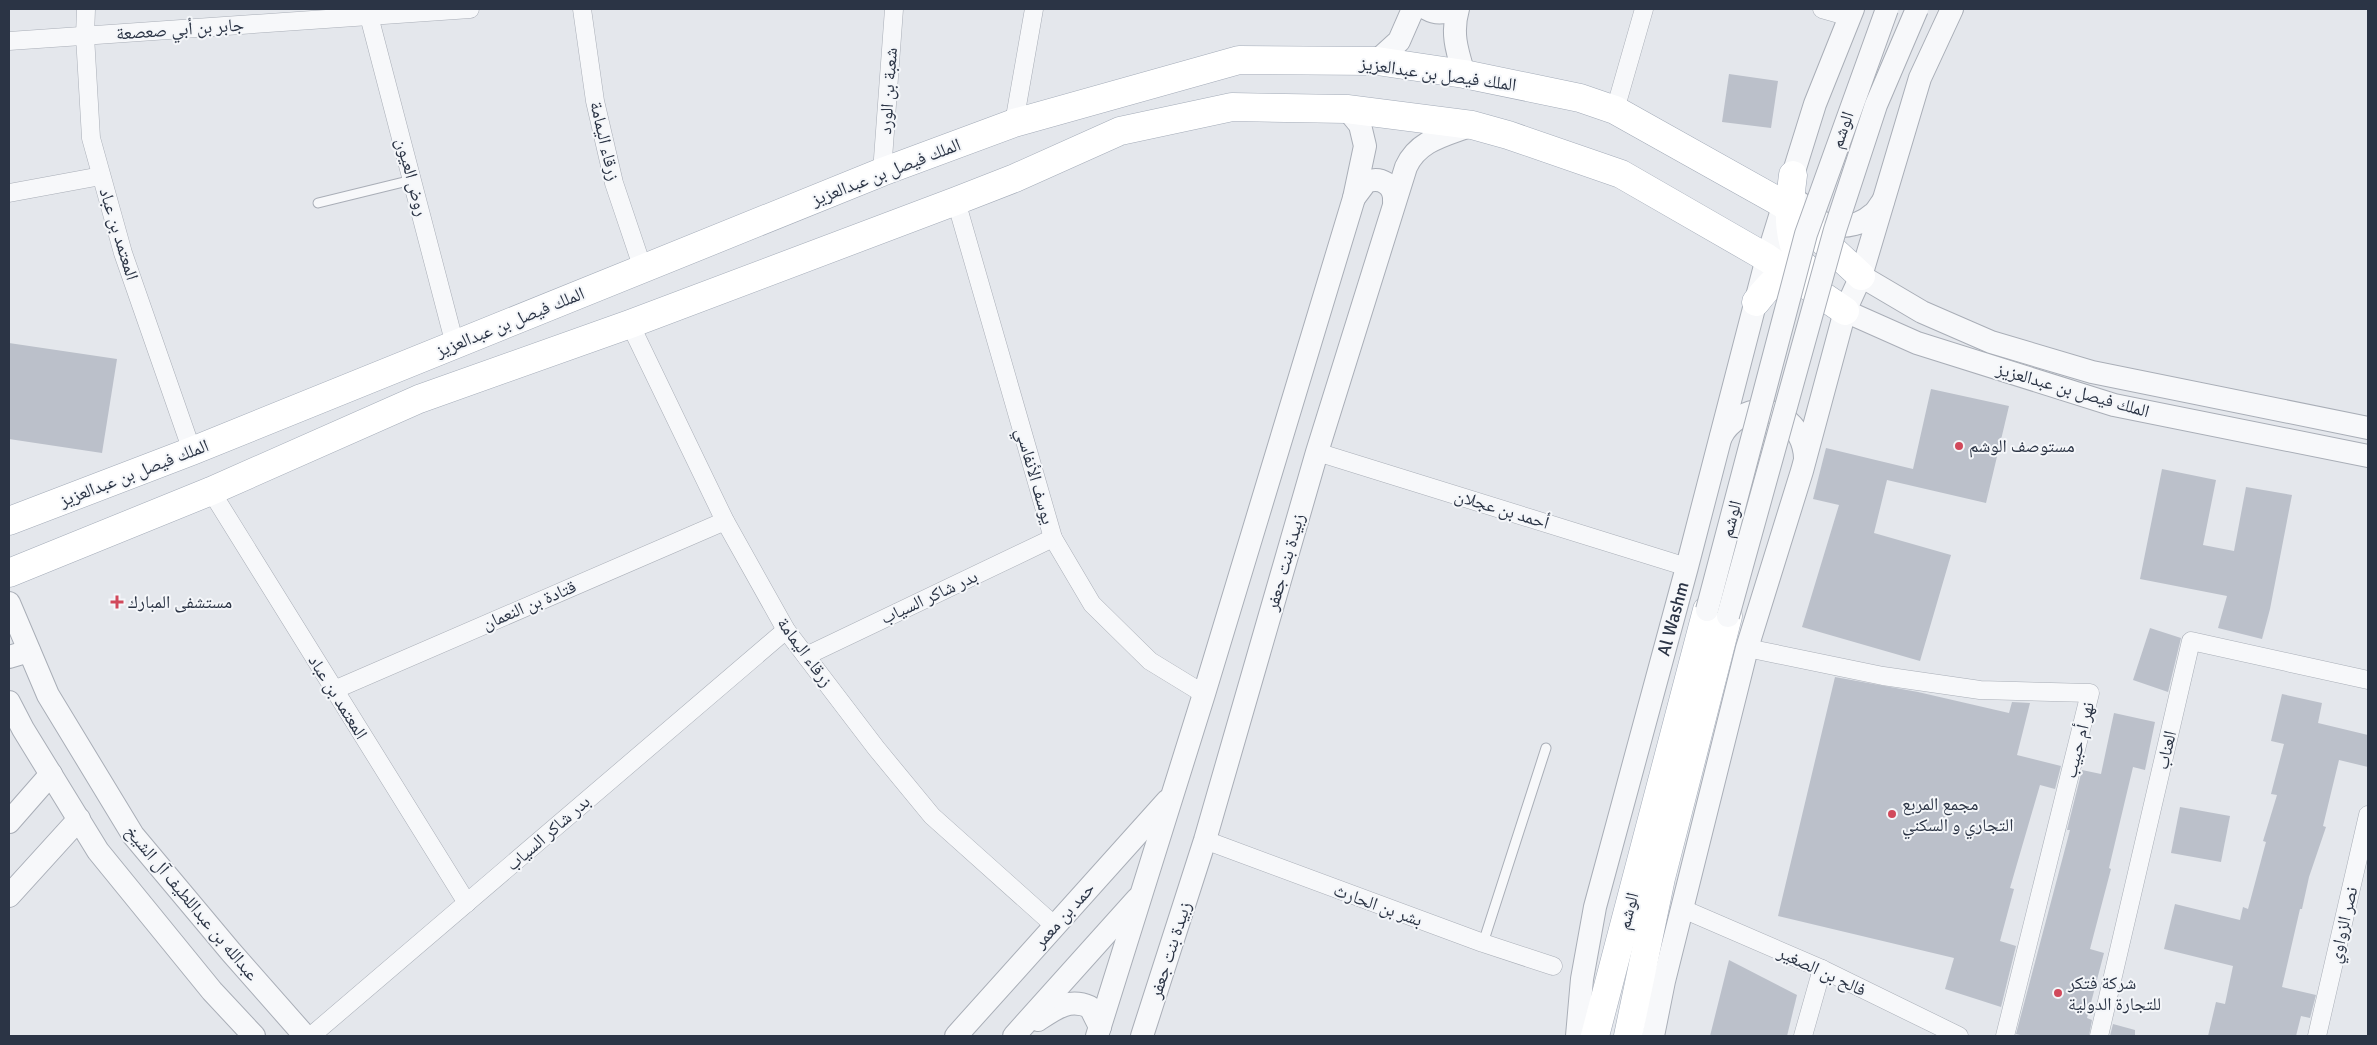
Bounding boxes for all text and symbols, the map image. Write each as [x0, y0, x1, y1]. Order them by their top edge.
street label: جابر بن أبي صعصعة [115, 14, 245, 48]
street label: شعبة بن الورد [874, 47, 902, 135]
street label: الملك فيصل بن عبدالعزيز [1357, 52, 1518, 96]
street label: زرقاء اليمامة [585, 99, 625, 183]
street label: الوشم [1825, 109, 1860, 152]
street label: الملك فيصل بن عبدالعزيز [807, 133, 964, 211]
street label: روض العيون [391, 135, 433, 219]
street label: المعتمد بن عباد [95, 185, 143, 283]
street label: الملك فيصل بن عبدالعزيز [432, 282, 588, 362]
street label: الملك فيصل بن عبدالعزيز [1993, 357, 2152, 422]
street label: يوسف الأنفاسي [1007, 425, 1059, 528]
street label: الملك فيصل بن عبدالعزيز [55, 434, 212, 512]
place label: مستوصف الوشم [1969, 435, 2075, 458]
marker: مستوصف الوشم [1953, 440, 1965, 452]
street label: أحمد بن عجلان [1452, 484, 1552, 534]
street label: الوشم [1715, 498, 1747, 540]
street label: زبيدة بنت جعفر [1260, 511, 1309, 614]
street label: بدر شاكر السياب [877, 565, 981, 629]
street label: قتادة بن النعمان [479, 575, 579, 635]
street label: Al Washm [1652, 579, 1694, 658]
place label: مستشفى المبارك [128, 591, 232, 613]
marker: مستشفى المبارك [110, 595, 124, 609]
street label: زرقاء اليمامة [772, 613, 838, 691]
street label: المعتمد بن عباد [303, 651, 373, 743]
street label: نهر أم حبيب [2059, 699, 2100, 781]
street label: العناب [2151, 728, 2181, 772]
street label: بدر شاكر السياب [501, 790, 595, 876]
place label: مجمع المربع التجاري و السكني [1902, 793, 2013, 840]
marker: مجمع المربع التجاري و السكني [1886, 808, 1898, 820]
street label: عبدالله بن عبداللطيف آل الشيخ [120, 821, 264, 986]
street label: حمد بن معمر [1028, 877, 1099, 953]
street label: بشر بن الحارث [1331, 879, 1426, 931]
street label: نصر الزواوي [2324, 885, 2366, 966]
street label: الوشم [1612, 890, 1644, 932]
street label: زبيدة بنت جعفر [1144, 899, 1196, 1002]
street label: فالح بن الصغير [1773, 941, 1870, 1002]
place label: شركة فتكر للتجارة الدولية [2067, 972, 2161, 1015]
marker: شركة فتكر للتجارة الدولية [2052, 987, 2064, 999]

